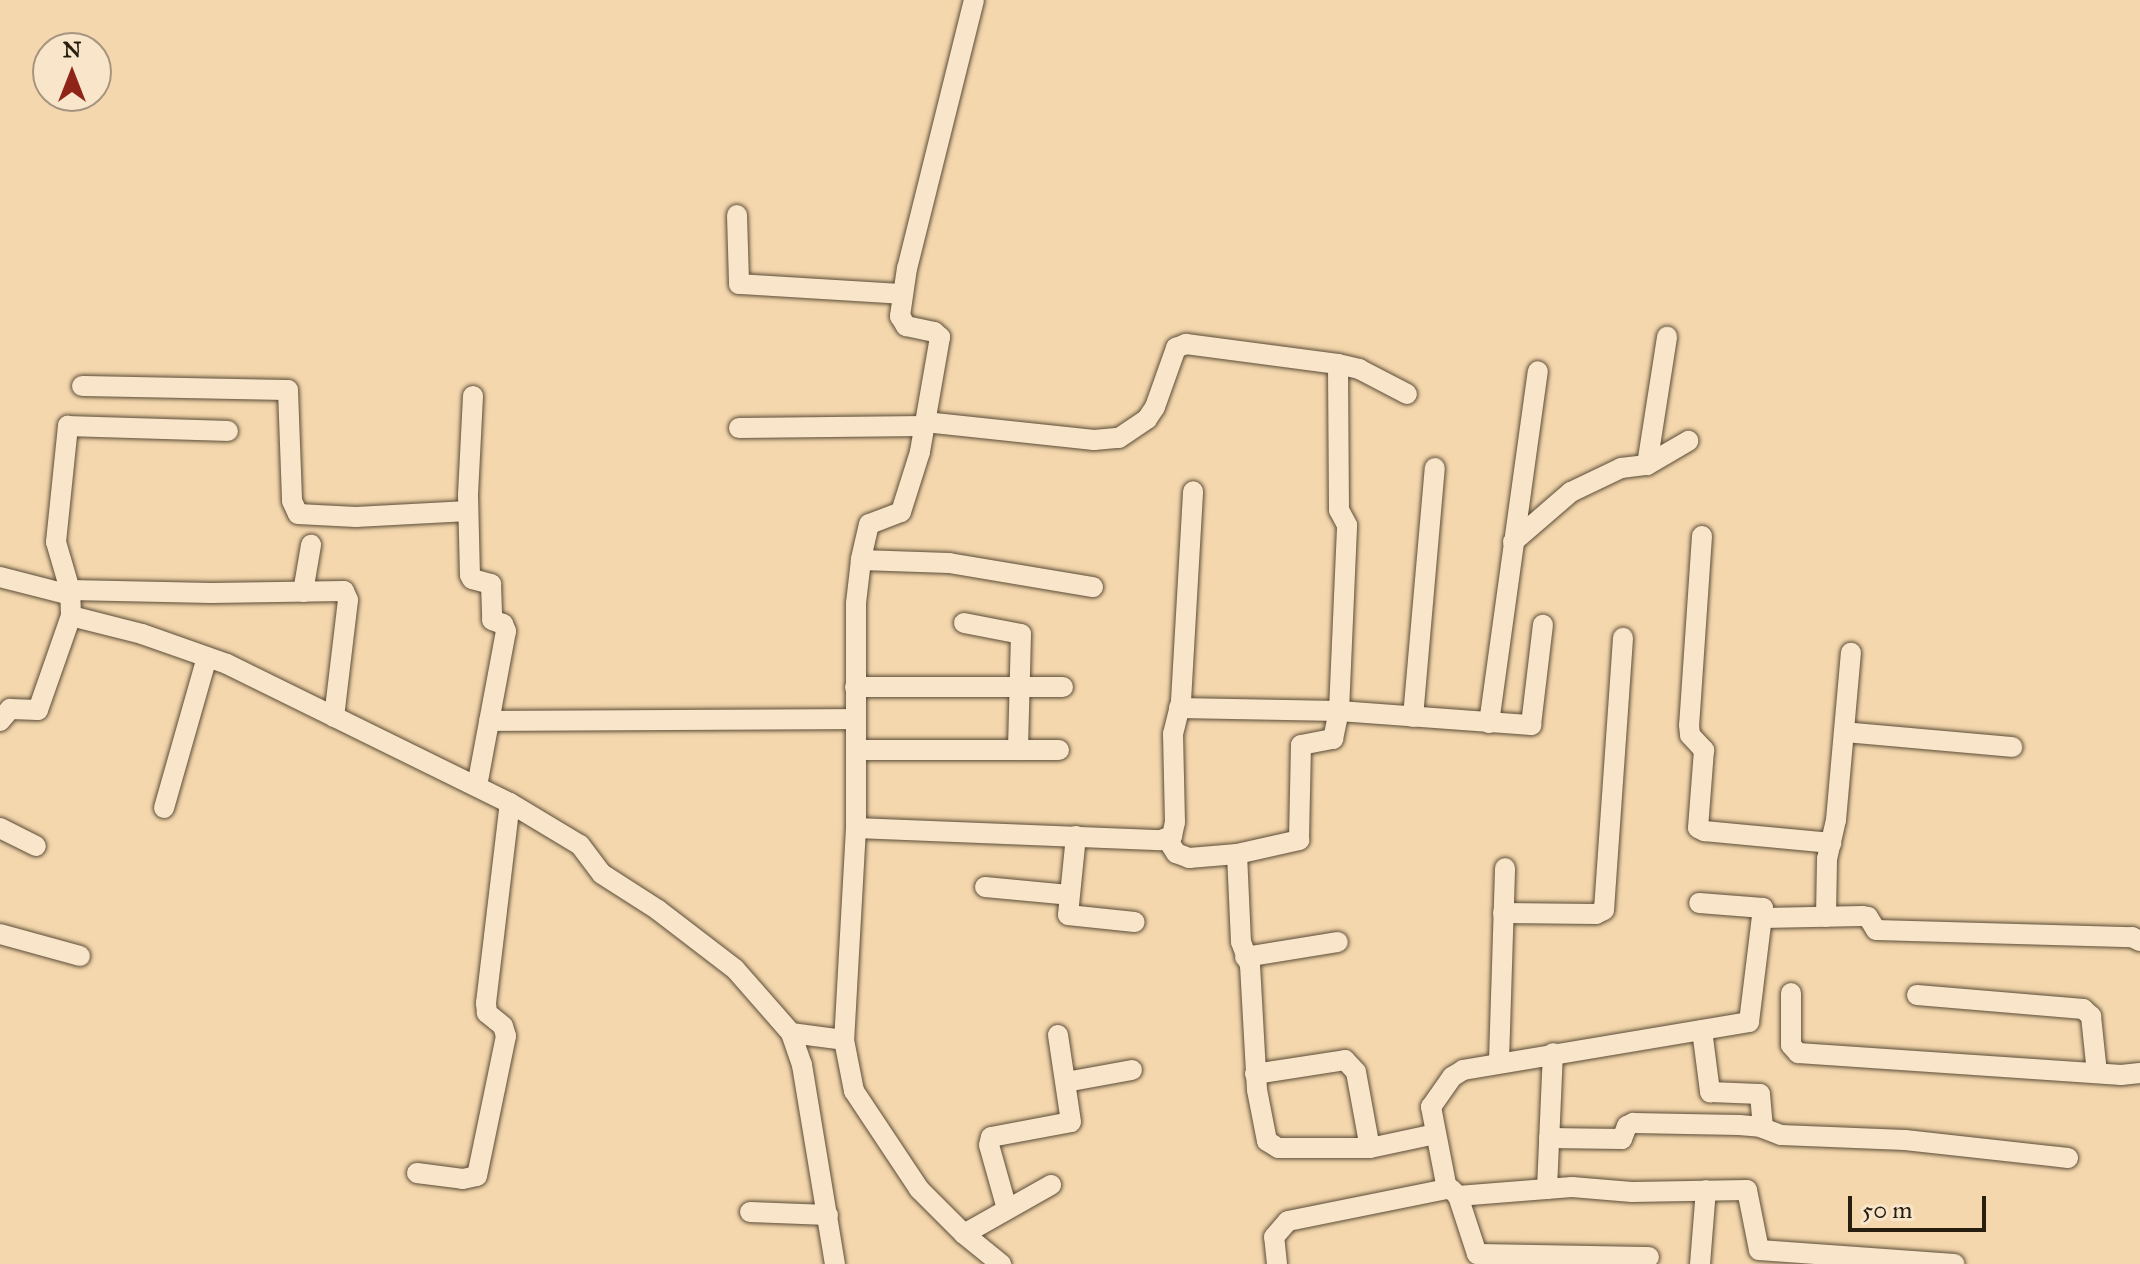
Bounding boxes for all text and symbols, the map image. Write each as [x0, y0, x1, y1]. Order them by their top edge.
north arrow [32, 32, 112, 112]
text: N [63, 36, 81, 63]
scale bar [1852, 1180, 1990, 1230]
text: 50 m [1862, 1195, 1912, 1225]

